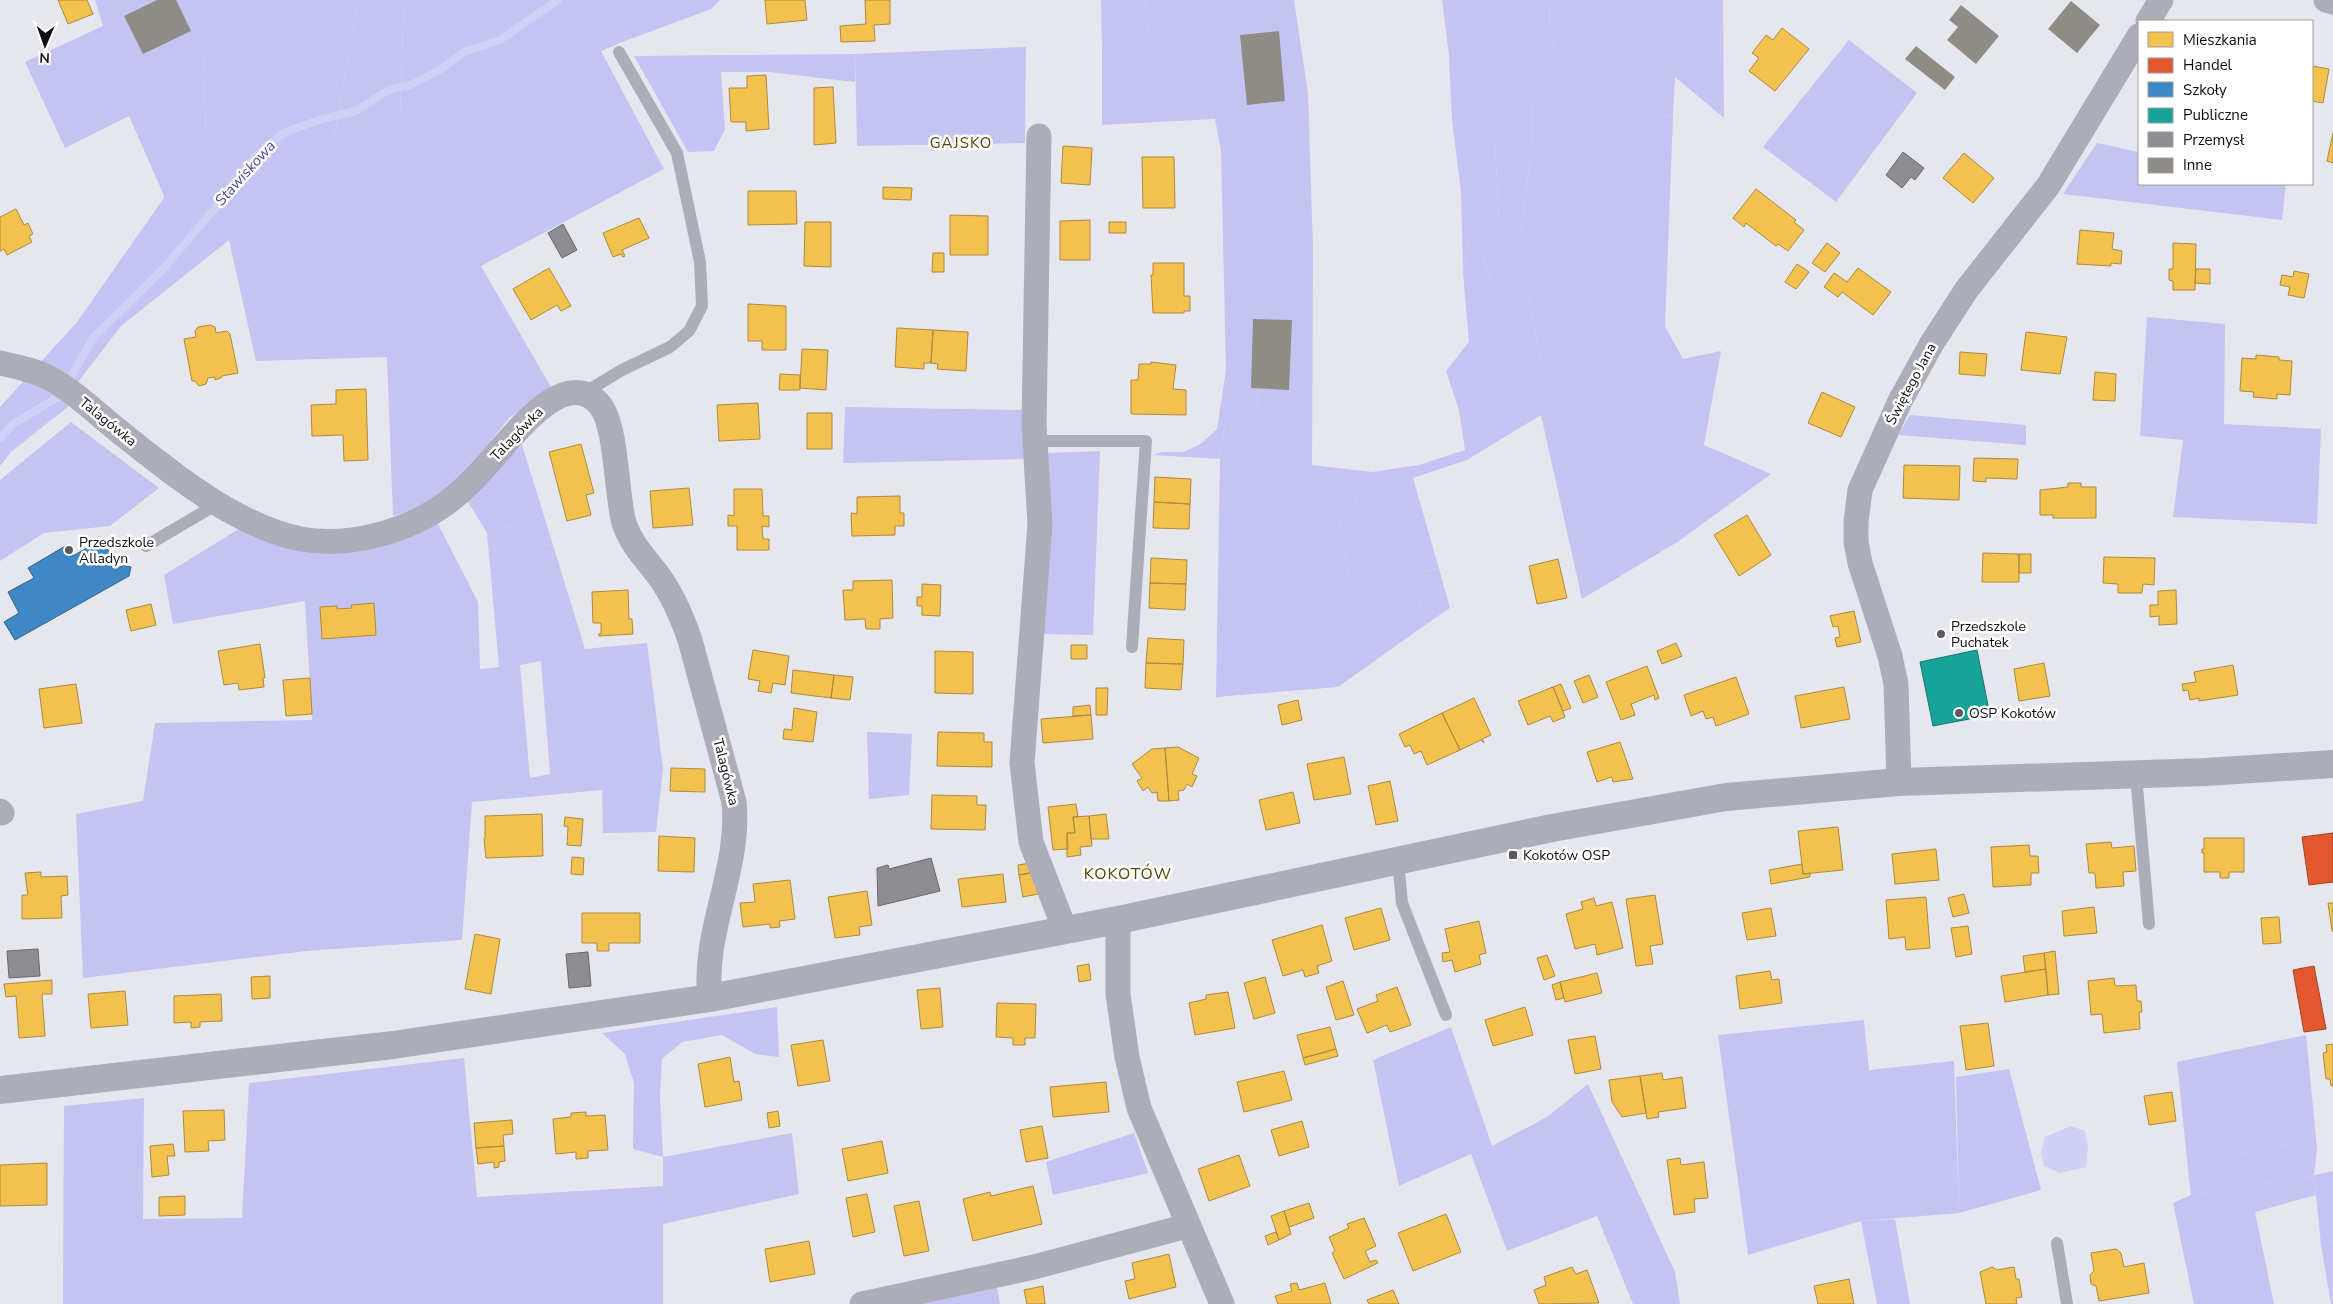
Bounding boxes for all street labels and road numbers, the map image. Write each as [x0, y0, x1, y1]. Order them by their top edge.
street label: Świętego Jana [1881, 340, 1941, 428]
street label: Talagówka [75, 393, 141, 451]
street label: Talagówka [486, 403, 548, 465]
street label: Talagówka [709, 737, 743, 807]

